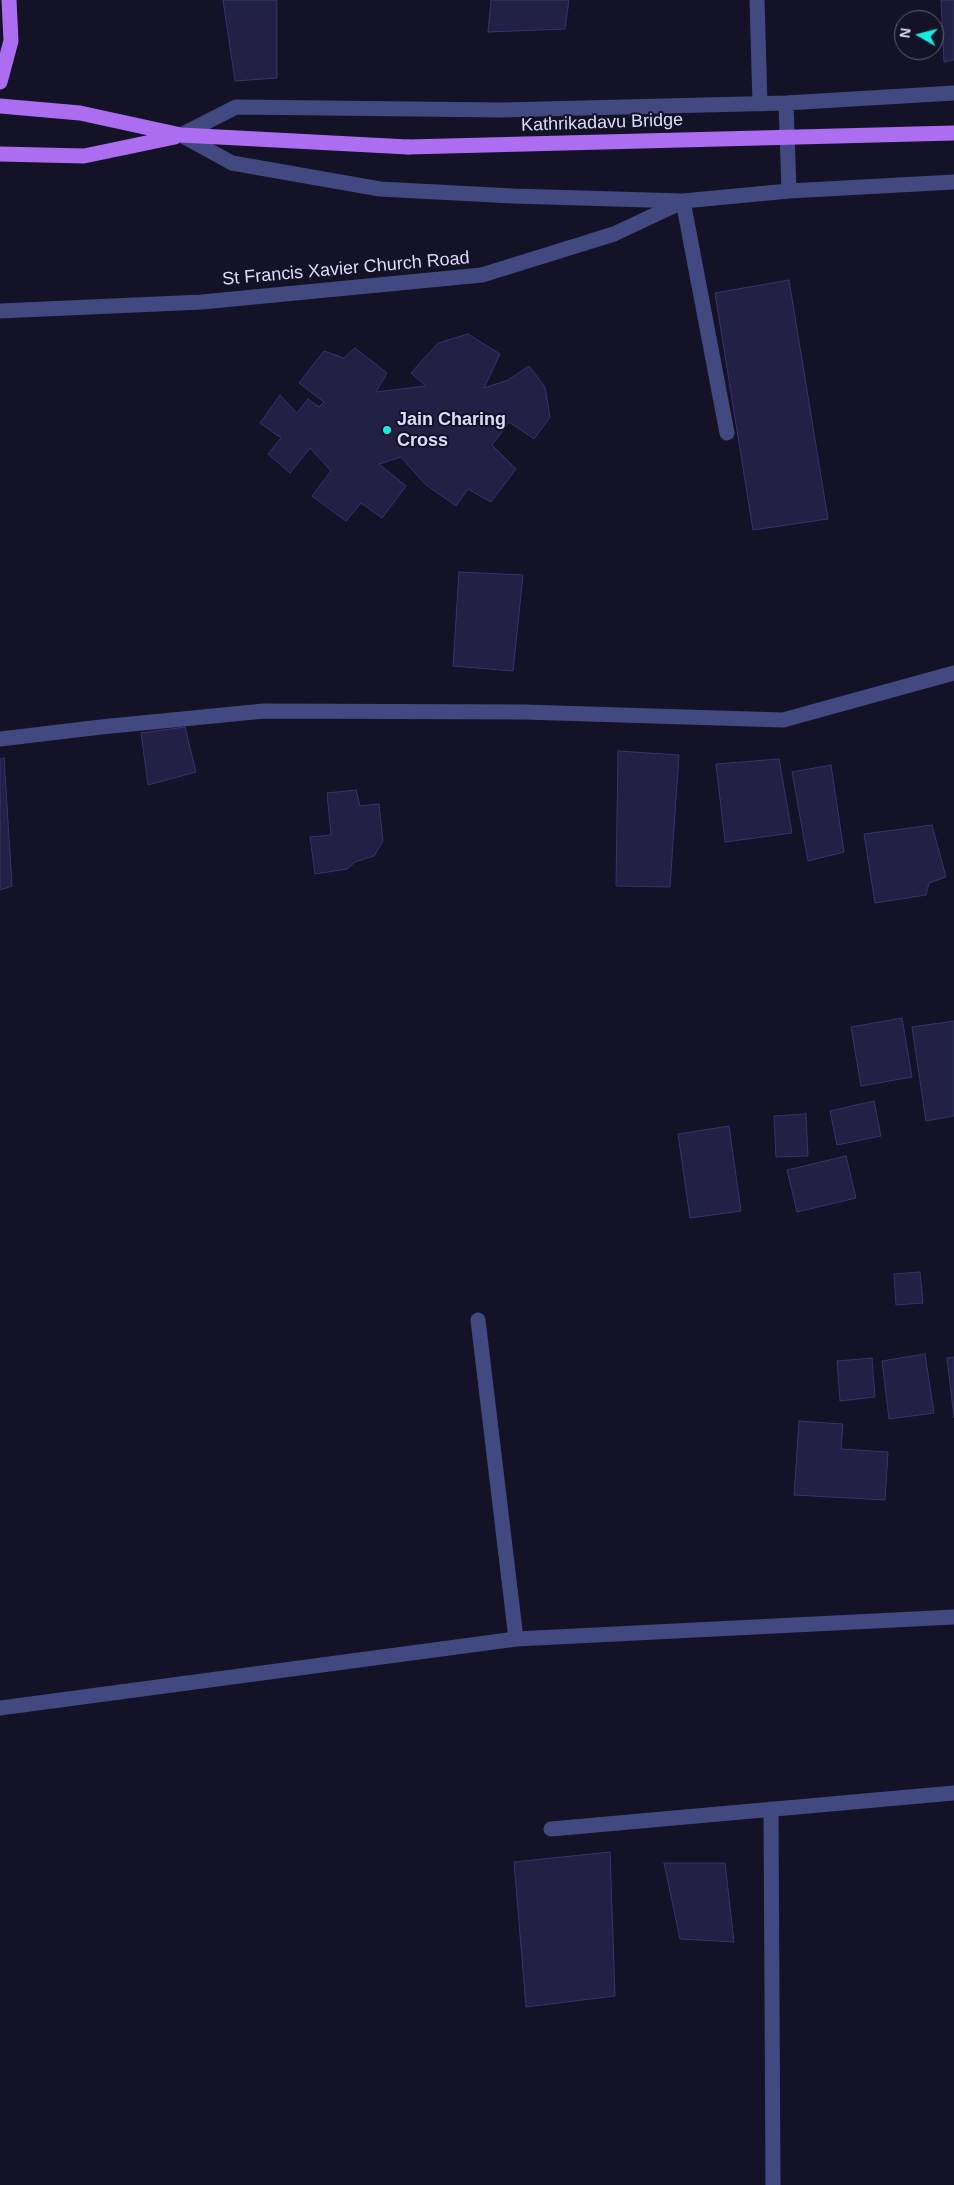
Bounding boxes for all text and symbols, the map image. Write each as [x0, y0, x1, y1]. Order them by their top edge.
north arrow [894, 10, 944, 60]
text: N [897, 27, 914, 39]
street label: Kathrikadavu Bridge [521, 109, 683, 137]
street label: St Francis Xavier Church Road [221, 247, 471, 291]
place label: Jain Charing Cross [397, 409, 506, 452]
marker: Jain Charing Cross [381, 424, 393, 436]

